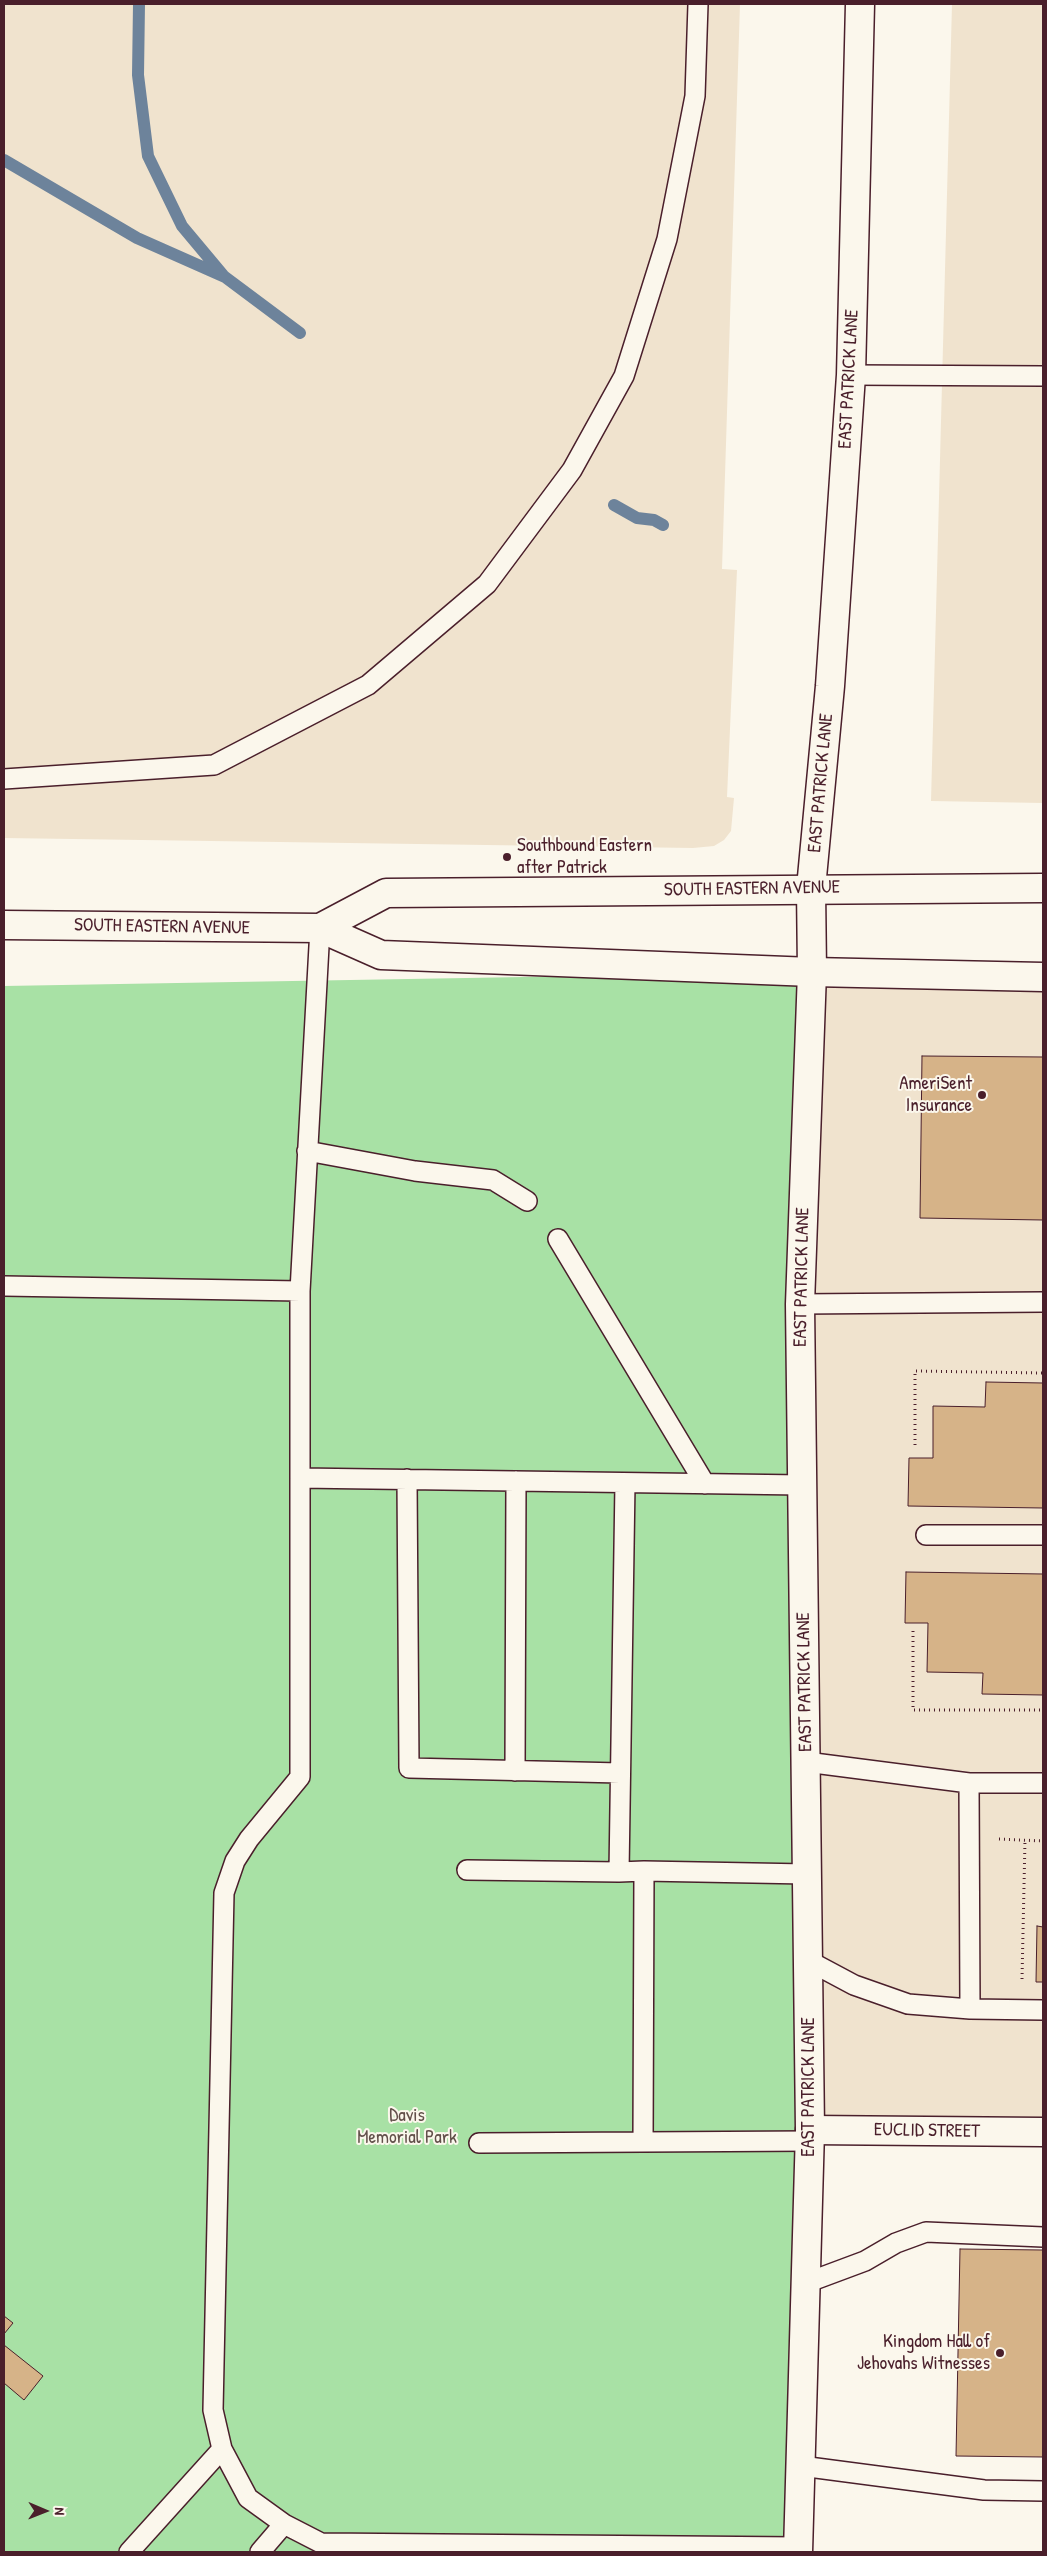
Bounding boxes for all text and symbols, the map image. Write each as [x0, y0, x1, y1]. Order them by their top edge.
street label: EAST PATRICK LANE [834, 309, 864, 449]
street label: EAST PATRICK LANE [804, 712, 838, 854]
place label: Southbound Eastern after Patrick [517, 835, 652, 879]
marker: Southbound Eastern after Patrick [501, 851, 513, 863]
street label: SOUTH EASTERN AVENUE [664, 876, 840, 902]
street label: SOUTH EASTERN AVENUE [74, 914, 250, 940]
place label: AmeriSent Insurance [899, 1073, 972, 1117]
marker: AmeriSent Insurance [976, 1089, 988, 1101]
street label: EAST PATRICK LANE [789, 1207, 815, 1347]
street label: EAST PATRICK LANE [792, 1612, 818, 1752]
street label: EAST PATRICK LANE [798, 2017, 820, 2157]
park label: Davis Memorial Park [357, 2105, 457, 2149]
street label: EUCLID STREET [874, 2119, 980, 2143]
place label: Kingdom Hall of Jehovahs Witnesses [857, 2331, 990, 2375]
marker: Kingdom Hall of Jehovahs Witnesses [994, 2347, 1006, 2359]
north arrow [20, 2486, 70, 2536]
text: N [51, 2507, 70, 2515]

